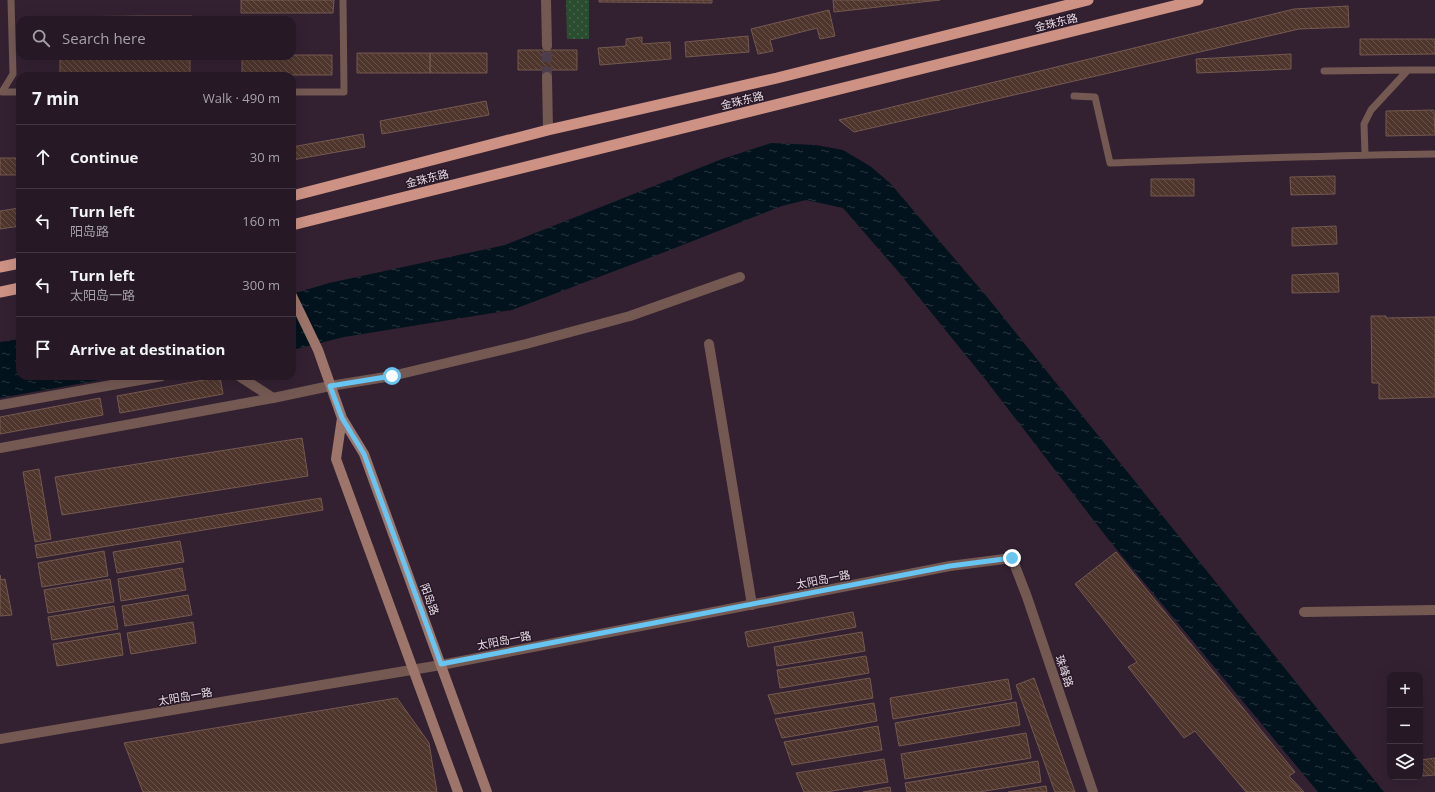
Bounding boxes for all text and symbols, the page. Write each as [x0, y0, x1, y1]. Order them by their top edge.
street label: 金珠东路 [1033, 9, 1079, 35]
search box [16, 16, 296, 60]
icon: search [30, 27, 52, 49]
text: Search here [62, 28, 146, 48]
text: 7 min [32, 87, 79, 110]
street label: 金珠东路 [719, 87, 765, 113]
text: Walk · 490 m [203, 89, 280, 107]
icon: ahead [32, 146, 54, 168]
text: Continue [70, 147, 138, 167]
text: 30 m [250, 148, 280, 166]
street label: 金珠东路 [404, 165, 450, 191]
text: Turn left [70, 201, 135, 221]
icon: left [32, 210, 54, 232]
text: 160 m [242, 212, 280, 230]
text: 阳岛路 [70, 222, 109, 240]
text: Turn left [70, 265, 135, 285]
icon: left [32, 274, 54, 296]
text: 300 m [242, 276, 280, 294]
text: 太阳岛一路 [70, 286, 135, 304]
icon: arrive [32, 338, 54, 360]
text: Arrive at destination [70, 339, 225, 359]
route start [383, 367, 401, 385]
route end [1003, 549, 1021, 567]
street label: 太阳岛一路 [795, 566, 851, 592]
street label: 阳岛路 [417, 581, 443, 617]
street label: 太阳岛一路 [476, 627, 532, 653]
street label: 珠峰路 [1053, 653, 1077, 689]
map controls [1387, 672, 1423, 780]
button: + [1387, 672, 1423, 708]
street label: 太阳岛一路 [157, 684, 213, 708]
button: − [1387, 708, 1423, 744]
button: layers [1387, 744, 1423, 780]

